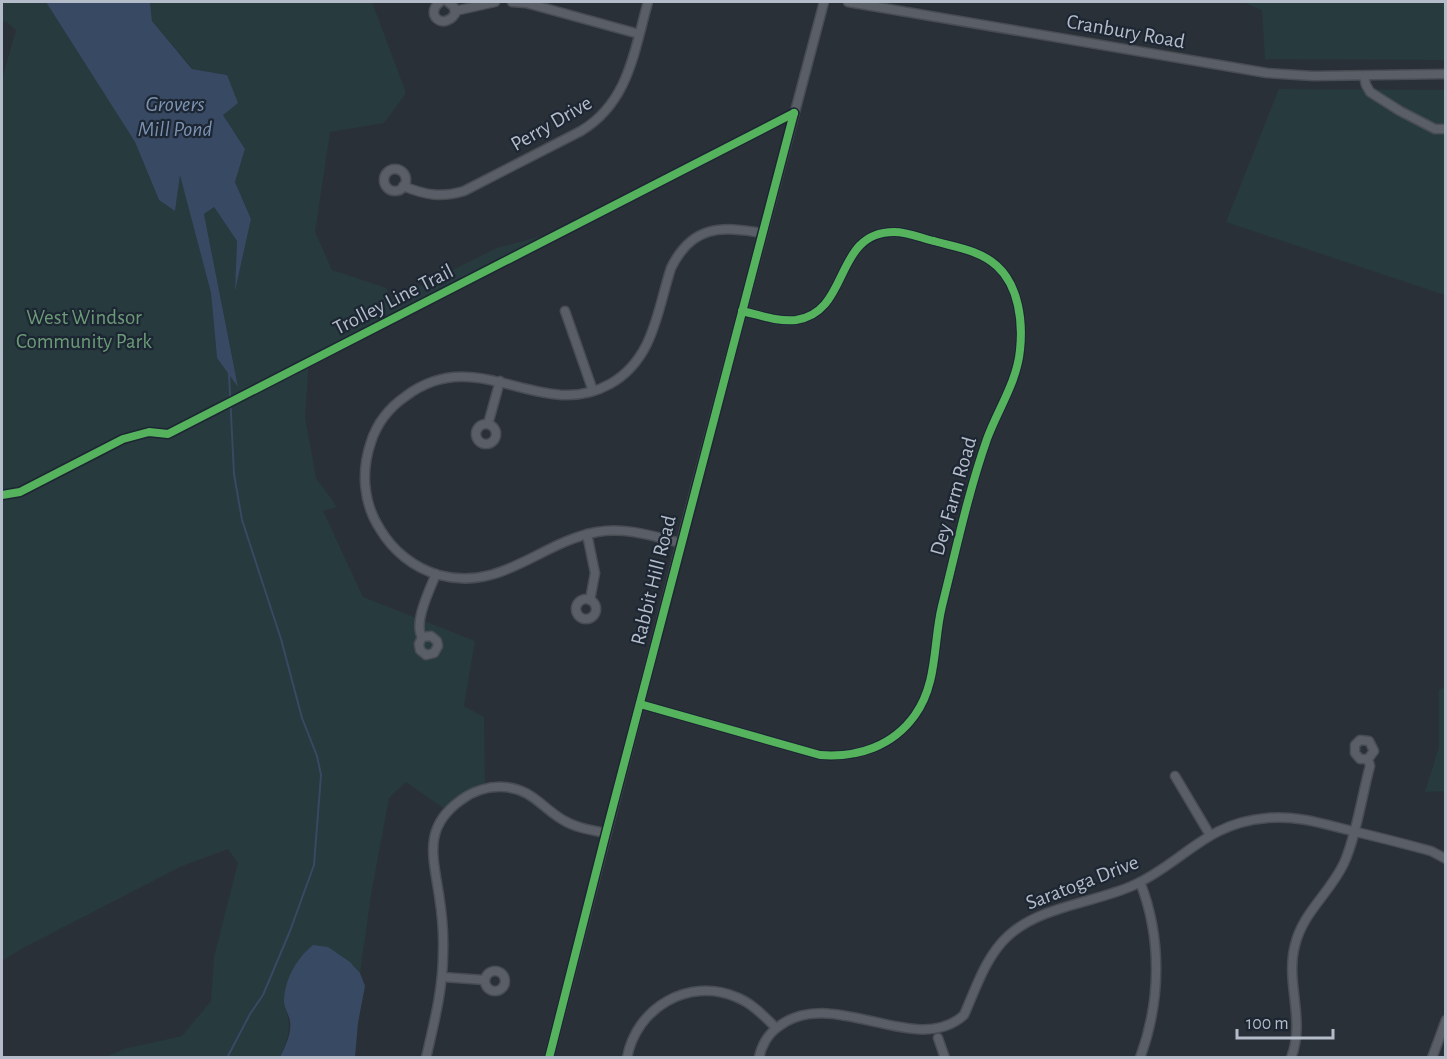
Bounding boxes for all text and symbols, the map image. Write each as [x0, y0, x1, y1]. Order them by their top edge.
street label: Cranbury Road [1065, 11, 1187, 52]
street label: Perry Drive [507, 92, 595, 155]
water label: Grovers Mill Pond [138, 93, 213, 140]
street label: Trolley Line Trail [330, 260, 457, 339]
park label: West Windsor Community Park [16, 307, 152, 352]
street label: Dey Farm Road [927, 434, 980, 558]
street label: Rabbit Hill Road [627, 513, 680, 647]
street label: Saratoga Drive [1023, 851, 1141, 914]
scale bar [1237, 1002, 1333, 1040]
text: 100 m [1246, 1015, 1289, 1033]

